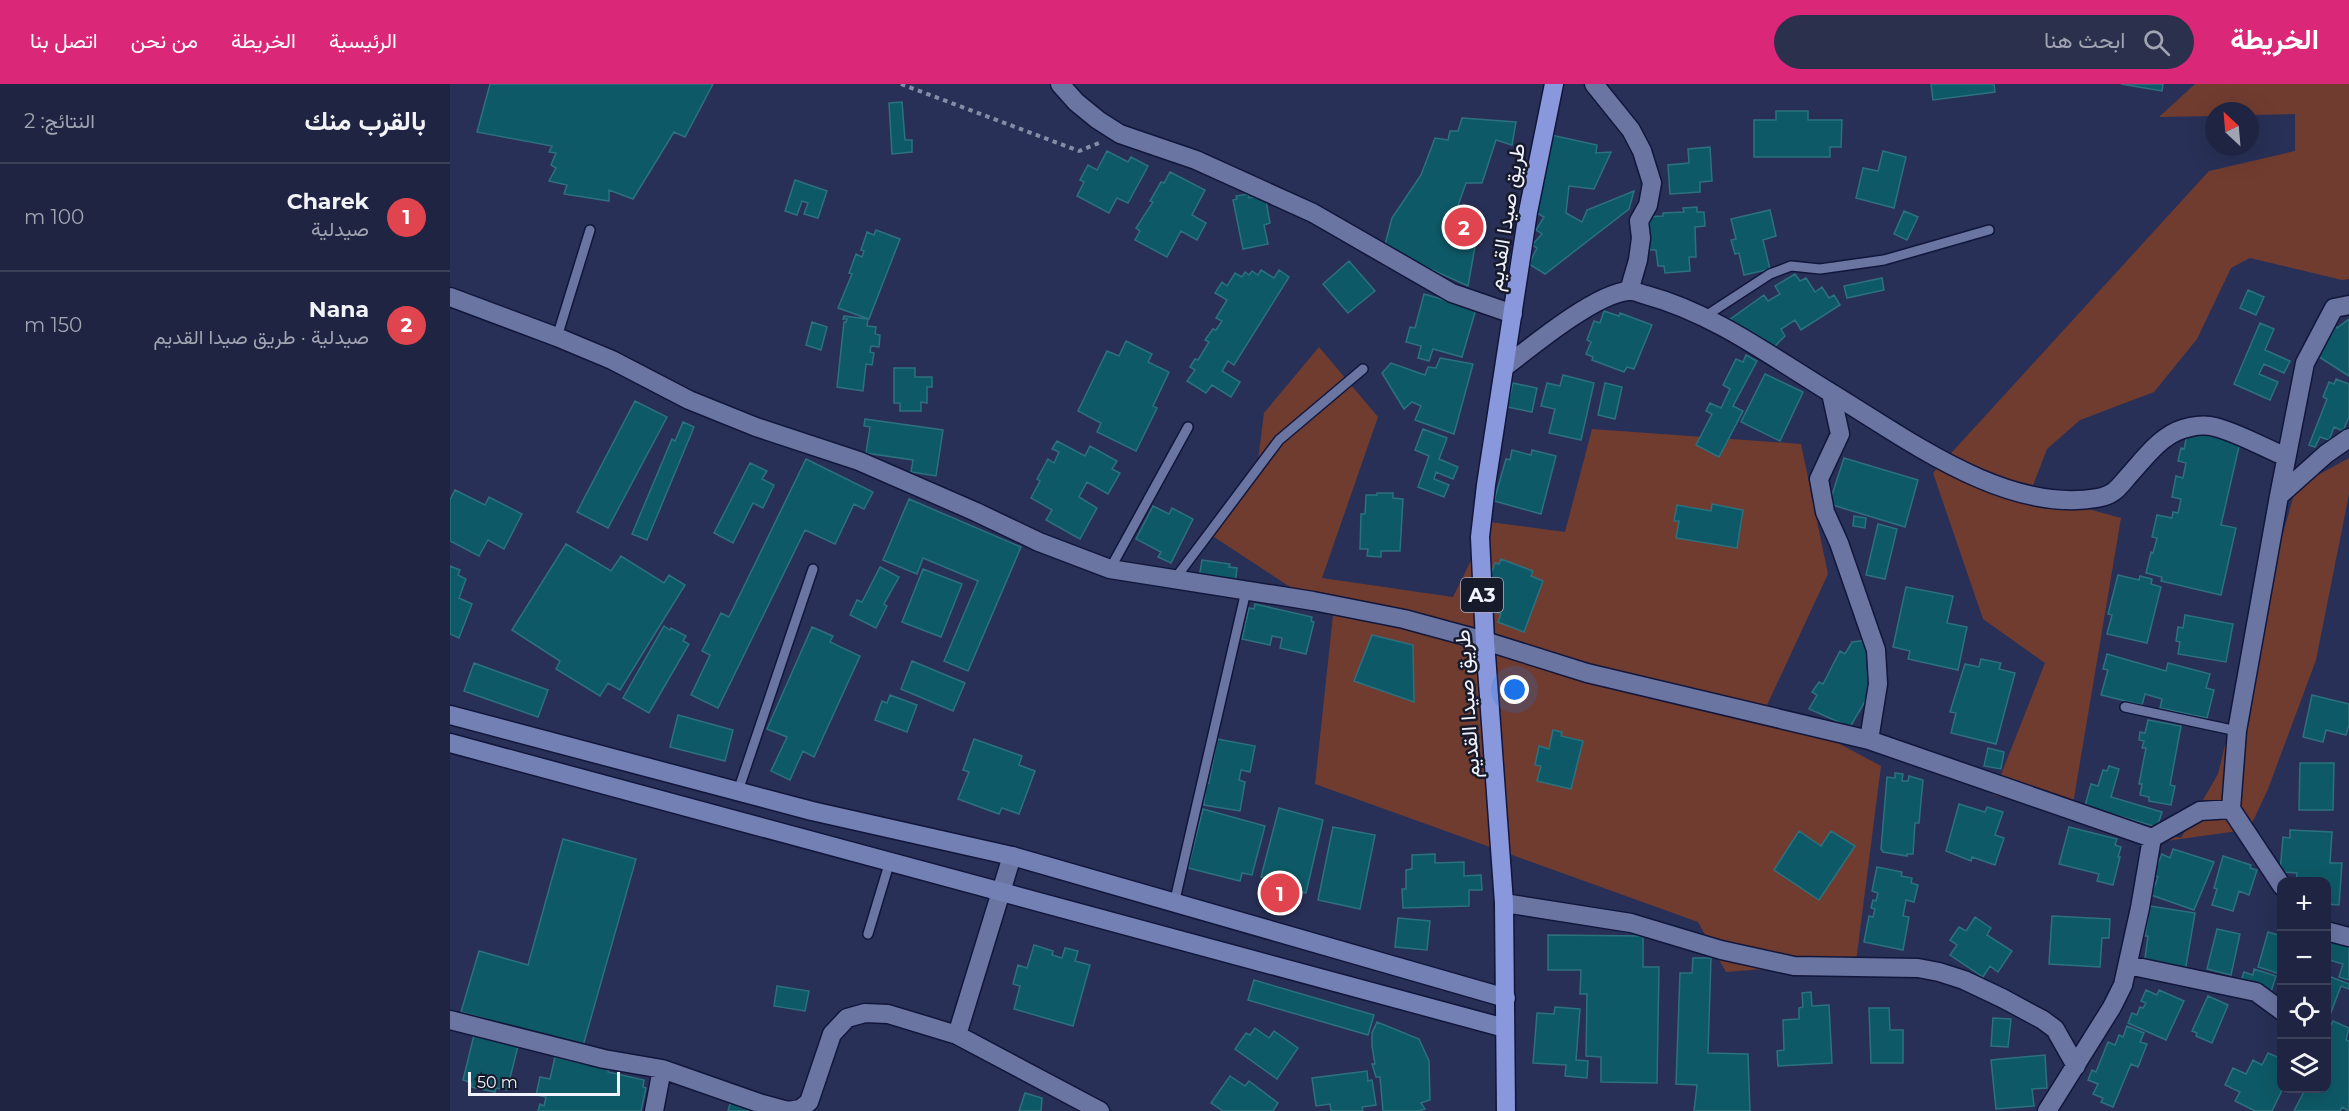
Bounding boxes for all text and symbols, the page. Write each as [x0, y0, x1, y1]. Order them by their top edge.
search box [1774, 15, 2194, 69]
text: الخريطة [2230, 22, 2319, 56]
icon: search [2140, 26, 2173, 59]
text: ابحث هنا [2044, 27, 2125, 54]
text: اتصل بنا [30, 28, 98, 53]
text: من نحن [131, 28, 198, 53]
text: الخريطة [231, 28, 296, 53]
text: الرئيسية [329, 28, 397, 53]
north arrow [2205, 102, 2259, 156]
text: بالقرب منك [304, 105, 426, 137]
text: النتائج: 2 [24, 109, 95, 133]
street label: طريق صيدا القديم [1482, 141, 1532, 293]
text: Charek [287, 188, 369, 215]
pin: 2 [1444, 204, 1484, 250]
text: 100 m [24, 205, 84, 229]
text: 1 [403, 205, 410, 229]
text: صيدلية [311, 217, 369, 241]
text: Nana [309, 296, 369, 323]
text: 150 m [24, 313, 82, 337]
text: 2 [401, 313, 412, 337]
text: صيدلية · طريق صيدا القديم [153, 325, 369, 349]
road number: A3 [1461, 578, 1503, 612]
street label: طريق صيدا القديم [1449, 629, 1487, 779]
your location [1500, 675, 1529, 704]
pin: 1 [1260, 870, 1300, 916]
map controls [2277, 877, 2331, 1093]
button: + [2277, 877, 2331, 931]
button: − [2277, 931, 2331, 985]
button: locate [2277, 985, 2331, 1039]
button: layers [2277, 1039, 2331, 1093]
scale bar [468, 1069, 620, 1096]
text: 50 m [477, 1073, 518, 1092]

